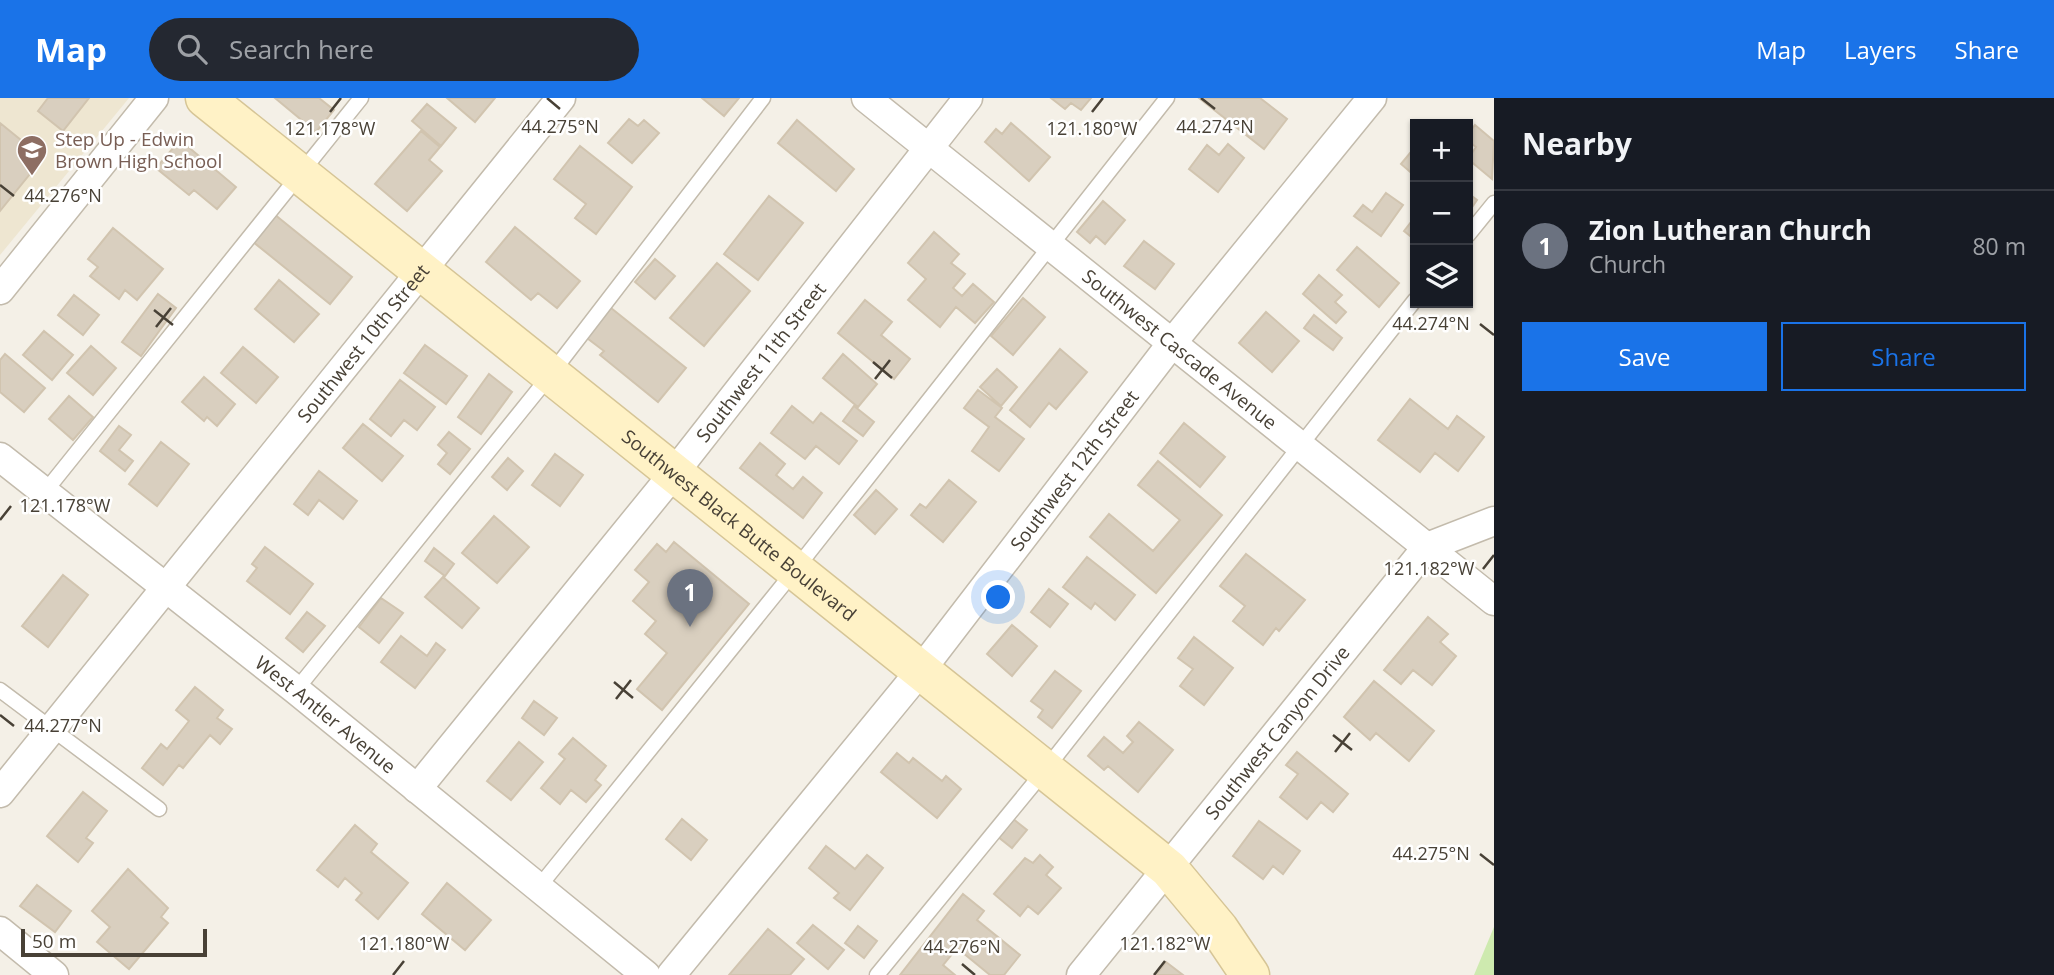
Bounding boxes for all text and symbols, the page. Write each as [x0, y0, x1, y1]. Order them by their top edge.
search box [149, 18, 639, 81]
text: Map [35, 27, 107, 72]
icon: search [173, 30, 211, 68]
text: Search here [229, 31, 374, 67]
text: Map [1756, 33, 1806, 66]
text: Layers [1844, 33, 1917, 66]
text: Share [1955, 33, 2019, 66]
text: 44.275°N [521, 114, 599, 138]
text: 44.274°N [1176, 114, 1254, 138]
text: 121.178°W [285, 116, 376, 140]
text: 121.180°W [1047, 116, 1138, 140]
map controls [1410, 119, 1473, 308]
button: + [1410, 119, 1473, 182]
text: Nearby [1522, 123, 1632, 164]
place label: Step Up - Edwin Brown High School [55, 126, 222, 174]
school or university icon: Step Up - Edwin Brown High School [15, 133, 49, 177]
button: − [1410, 182, 1473, 245]
text: 44.276°N [24, 183, 102, 207]
text: Zion Lutheran Church [1589, 212, 1872, 248]
text: 1 [1538, 230, 1552, 262]
text: 80 m [1972, 230, 2026, 262]
button: layers [1410, 245, 1473, 308]
text: Church [1589, 248, 1666, 280]
street label: Southwest 10th Street [291, 259, 435, 428]
street label: Southwest Cascade Avenue [1077, 263, 1283, 435]
street label: Southwest 11th Street [690, 277, 832, 448]
text: 44.274°N [1392, 311, 1470, 335]
button: Save [1522, 322, 1767, 391]
button: Share [1781, 322, 2026, 391]
street label: Southwest 12th Street [1004, 384, 1144, 556]
street label: Southwest Black Butte Boulevard [617, 423, 862, 627]
text: 121.178°W [20, 493, 111, 517]
text: 121.182°W [1384, 556, 1475, 580]
pin: 1 [667, 569, 713, 627]
your location [981, 580, 1015, 614]
street label: Southwest Canyon Drive [1199, 640, 1355, 825]
street label: West Antler Avenue [250, 650, 401, 779]
text: 44.277°N [24, 713, 102, 737]
text: 44.275°N [1392, 841, 1470, 865]
scale bar [21, 926, 206, 958]
text: 50 m [32, 928, 76, 954]
text: 121.180°W [359, 931, 450, 955]
text: 121.182°W [1120, 931, 1211, 955]
text: 44.276°N [923, 934, 1001, 958]

